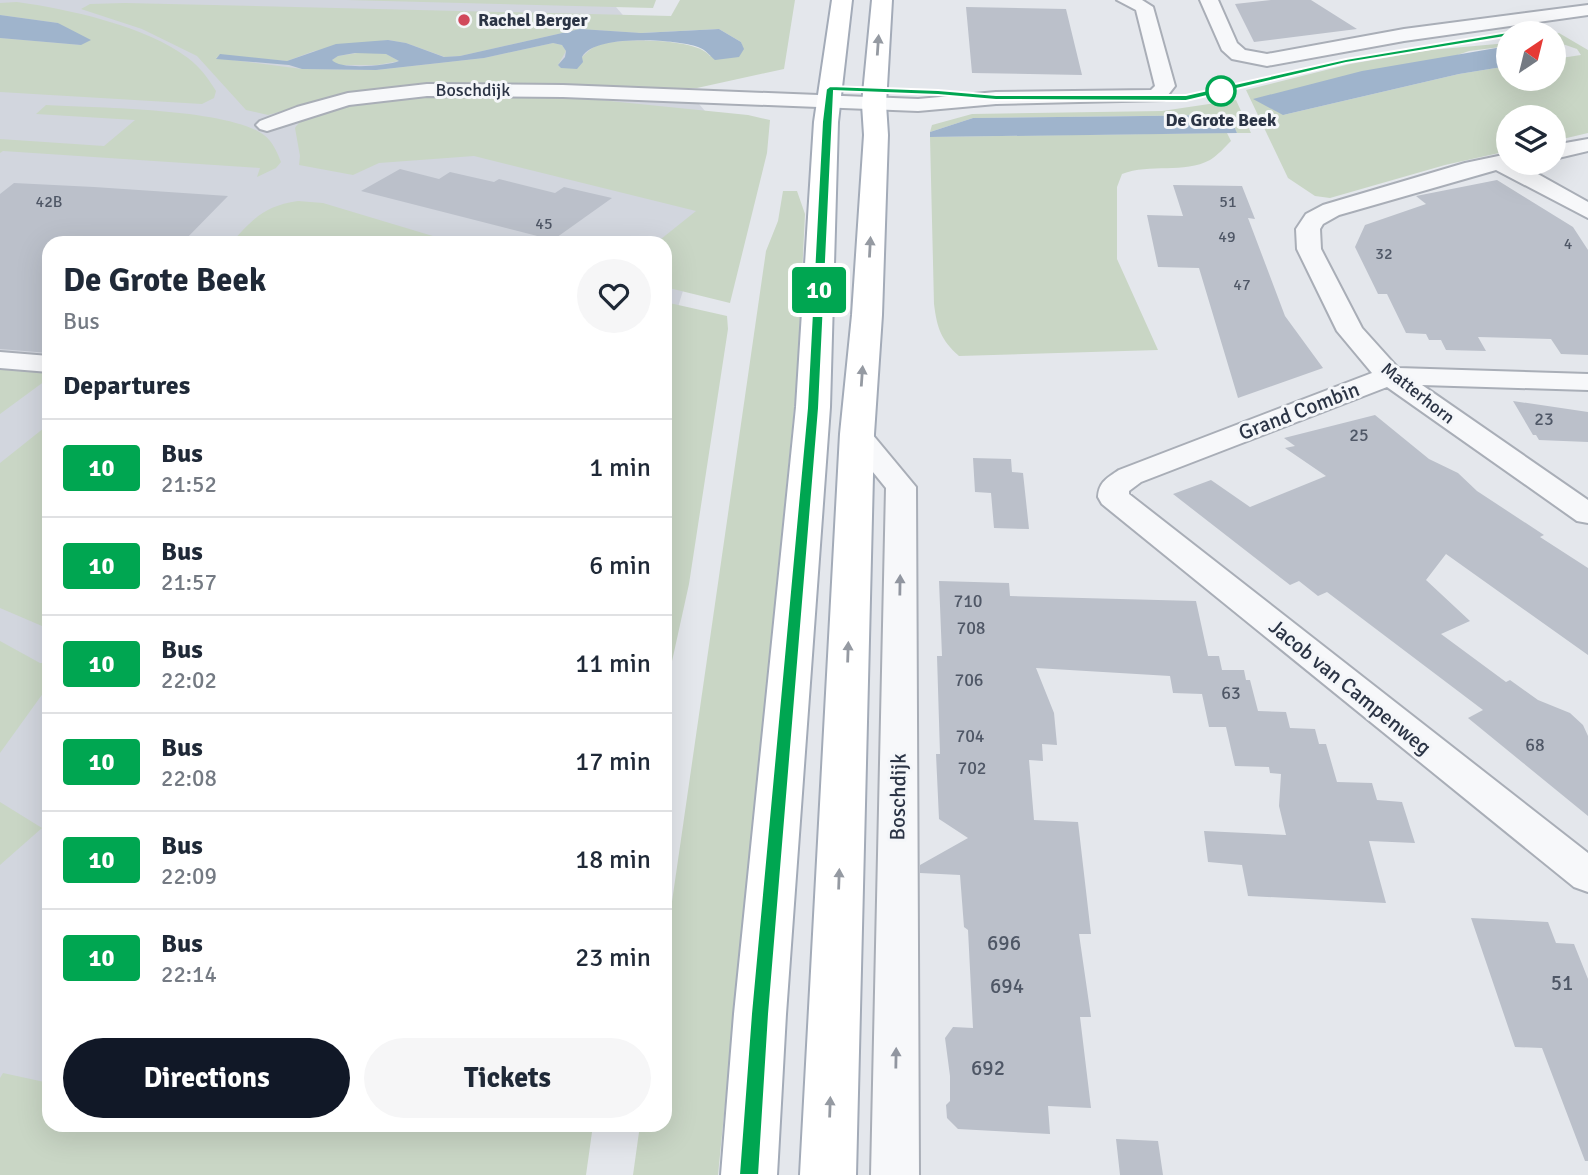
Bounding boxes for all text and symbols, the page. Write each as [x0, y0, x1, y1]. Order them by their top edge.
place label: Rachel Berger [478, 9, 588, 31]
marker: Rachel Berger [456, 12, 472, 28]
north arrow [1496, 21, 1566, 91]
map controls [1496, 21, 1566, 175]
one-way arrow [873, 34, 884, 56]
marker: De Grote Beek [1206, 76, 1236, 106]
street label: Boschdijk [436, 79, 510, 101]
button: layers [1496, 105, 1566, 175]
place label: De Grote Beek [1166, 109, 1277, 131]
house number: 42B [36, 192, 62, 212]
house number: 51 [1219, 192, 1237, 212]
house number: 45 [535, 214, 553, 234]
house number: 49 [1218, 227, 1236, 247]
house number: 4 [1564, 234, 1573, 254]
one-way arrow [865, 236, 876, 258]
house number: 32 [1375, 244, 1393, 264]
button: heart [577, 259, 651, 333]
text: De Grote Beek [63, 260, 266, 301]
line badge: 10 [788, 267, 850, 313]
text: 10 [806, 275, 832, 305]
house number: 47 [1233, 275, 1251, 295]
text: Bus [63, 307, 100, 336]
street label: Matterhorn [1377, 358, 1459, 428]
one-way arrow [857, 365, 868, 387]
text: Departures [63, 370, 190, 402]
street label: Grand Combin [1235, 376, 1363, 446]
house number: 23 [1534, 408, 1554, 430]
house number: 25 [1349, 424, 1369, 446]
text: Bus [161, 438, 203, 470]
text: 1 min [589, 452, 651, 484]
text: 10 [89, 453, 114, 483]
text: 21:52 [161, 470, 217, 499]
text: Bus [161, 536, 203, 568]
text: 6 min [589, 550, 651, 582]
text: 10 [89, 551, 114, 581]
text: 21:57 [161, 568, 217, 597]
one-way arrow [894, 574, 906, 596]
house number: 710 [953, 590, 983, 612]
street label: Jacob van Campenweg [1264, 614, 1436, 760]
house number: 708 [956, 617, 986, 639]
text: Bus [161, 634, 203, 666]
one-way arrow [843, 641, 854, 663]
text: 11 min [575, 648, 651, 680]
text: 10 [89, 649, 114, 679]
text: 22:02 [161, 666, 217, 695]
house number: 706 [954, 669, 984, 691]
house number: 63 [1221, 682, 1241, 704]
house number: 704 [955, 725, 985, 747]
text: Bus [161, 732, 203, 764]
house number: 68 [1525, 734, 1545, 756]
text: 17 min [575, 746, 651, 778]
text: 10 [89, 747, 114, 777]
street label: Boschdijk [884, 753, 912, 841]
house number: 702 [957, 757, 987, 779]
text: 22:08 [161, 764, 217, 793]
text: Bus [161, 830, 203, 862]
text: 18 min [575, 844, 651, 876]
text: 10 [89, 845, 114, 875]
text: 22:09 [161, 862, 217, 891]
one-way arrow [834, 868, 845, 890]
text: Bus [161, 928, 203, 960]
house number: 696 [987, 930, 1021, 956]
text: 23 min [575, 942, 651, 974]
text: 10 [89, 943, 114, 973]
text: 22:14 [161, 960, 217, 989]
house number: 51 [1551, 970, 1573, 996]
house number: 694 [990, 973, 1024, 999]
button: Directions [63, 1038, 350, 1118]
button: Tickets [364, 1038, 651, 1118]
one-way arrow [890, 1047, 902, 1069]
house number: 692 [971, 1055, 1005, 1081]
one-way arrow [825, 1096, 836, 1118]

